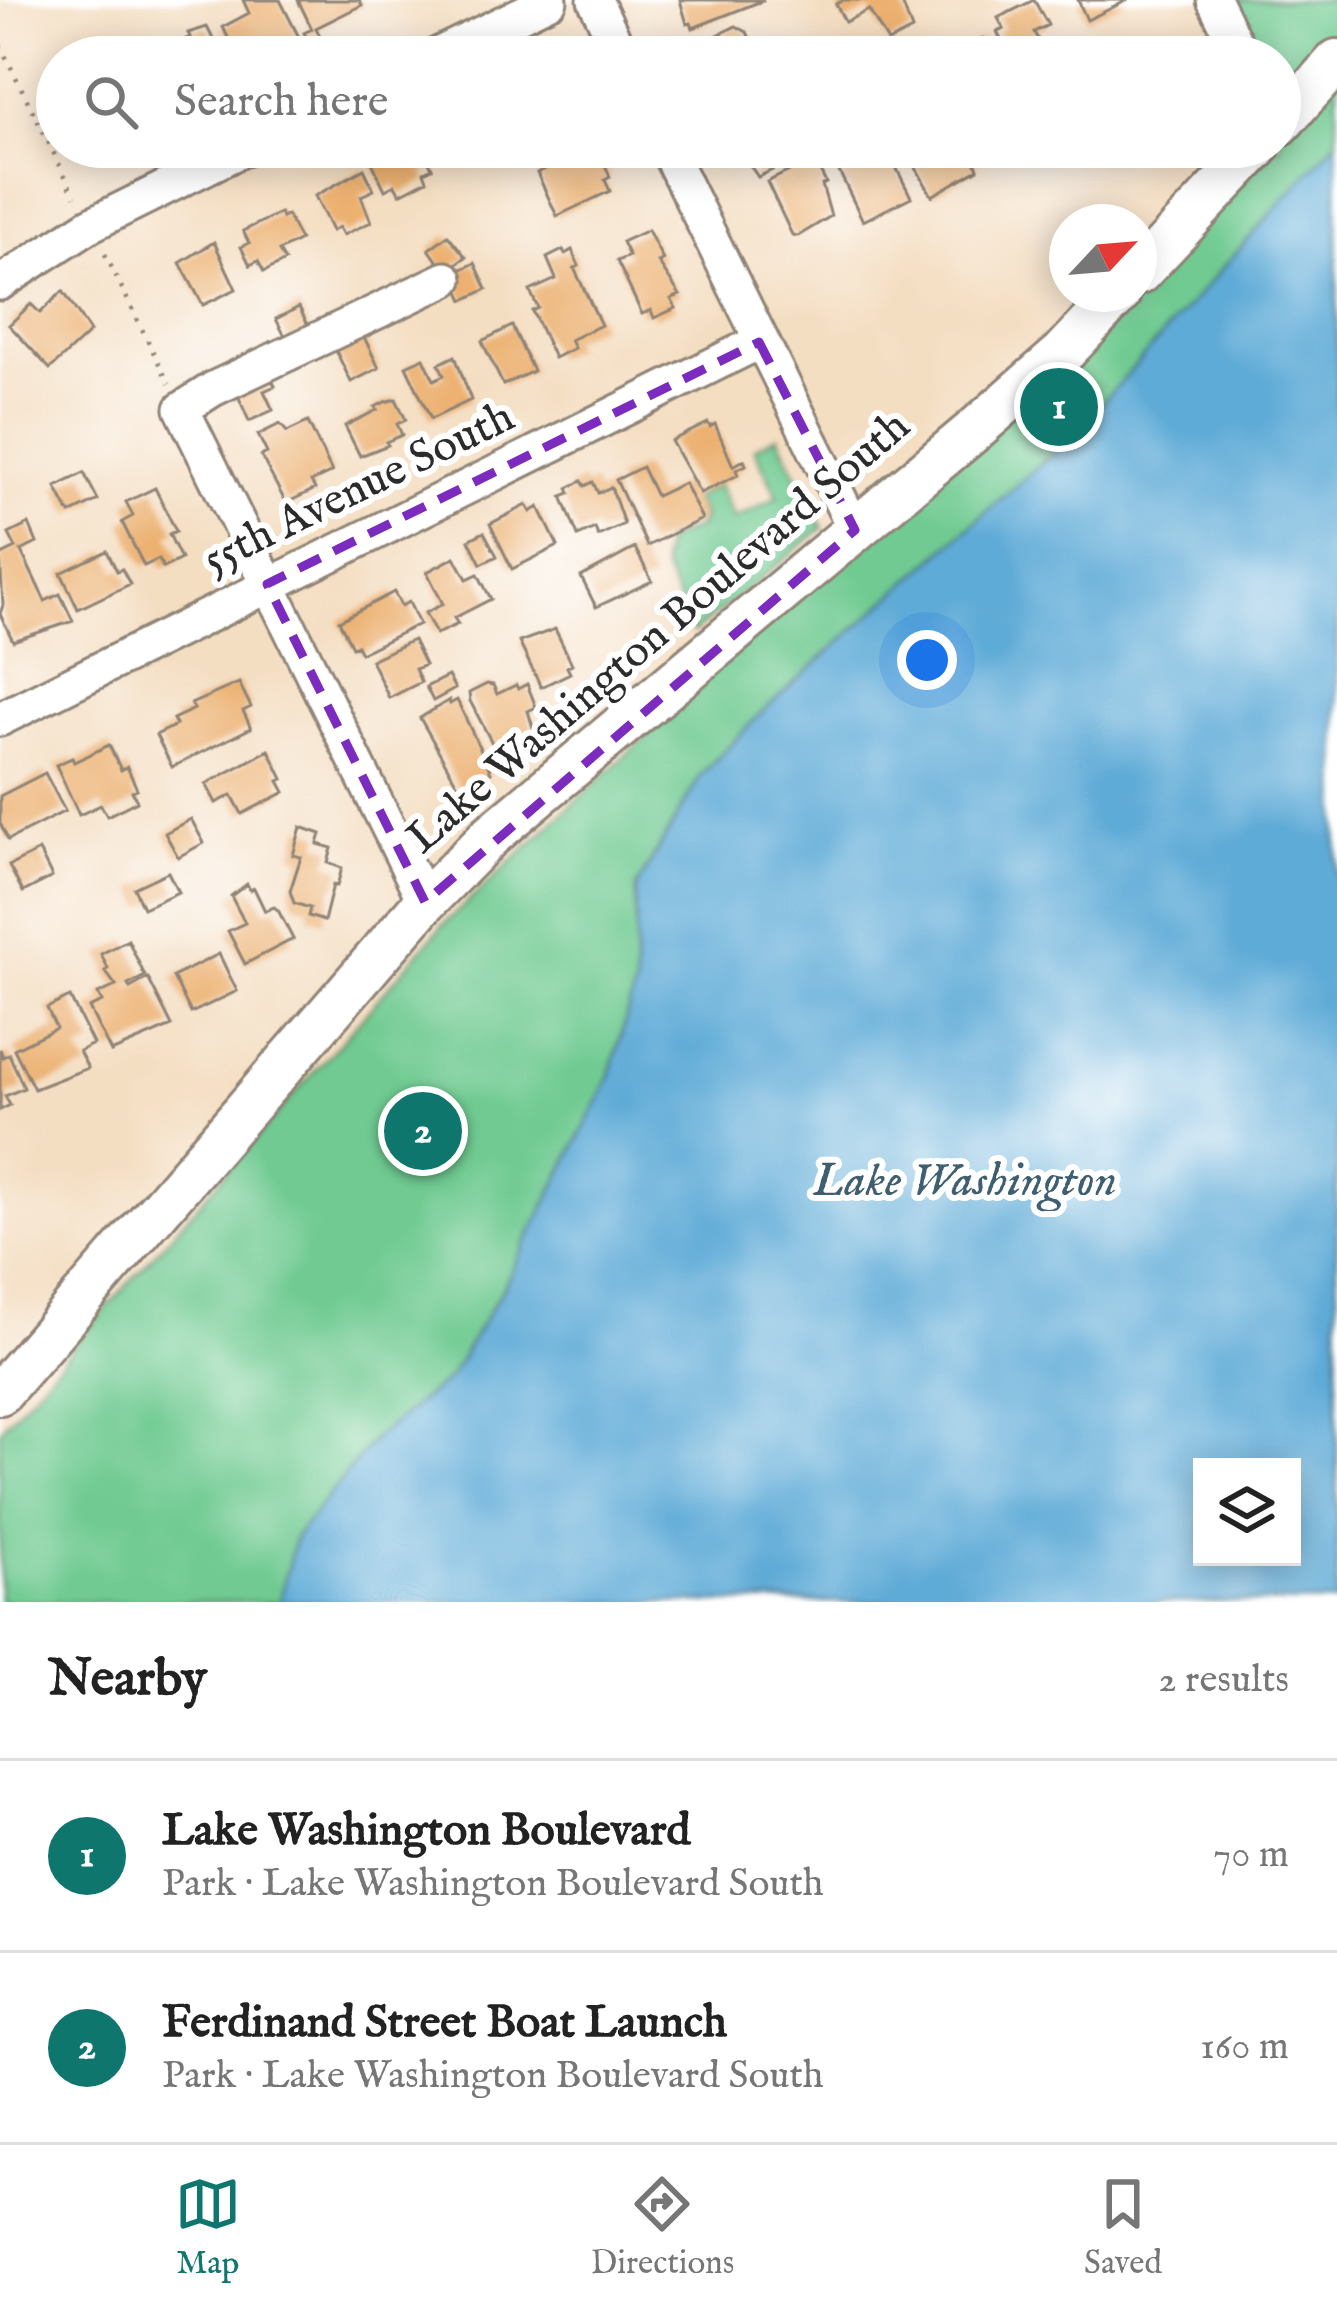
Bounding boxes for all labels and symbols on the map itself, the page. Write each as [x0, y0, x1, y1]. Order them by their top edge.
north arrow [1049, 204, 1157, 312]
pin: 1 [1020, 362, 1098, 452]
street label: 55th Avenue South [194, 389, 524, 589]
street label: Lake Washington Boulevard South [396, 399, 922, 867]
your location [897, 630, 957, 690]
pin: 2 [384, 1086, 462, 1176]
water label: Lake Washington [812, 1152, 1117, 1212]

